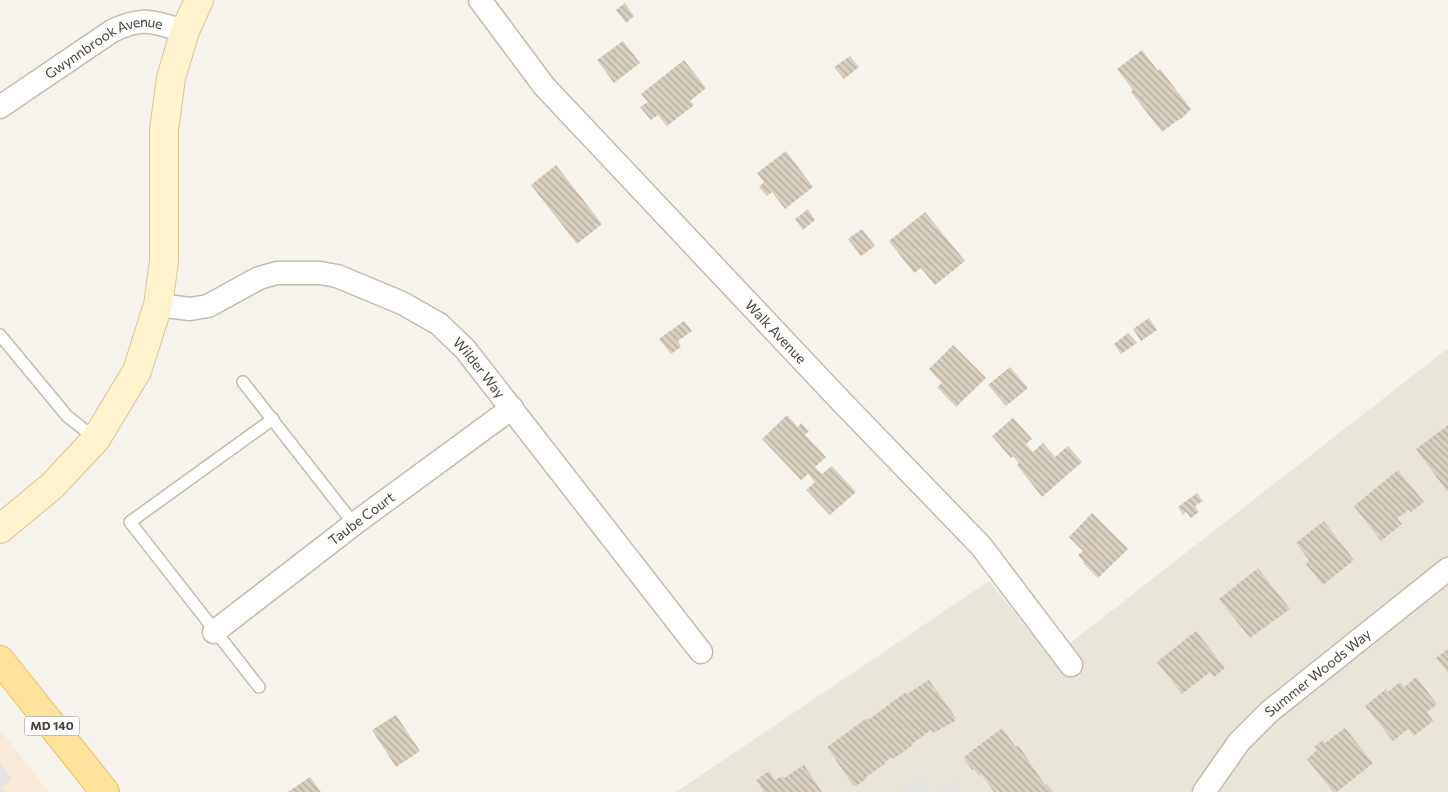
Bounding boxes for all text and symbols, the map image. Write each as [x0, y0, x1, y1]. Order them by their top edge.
street label: Gwynnbrook Avenue [41, 13, 165, 82]
street label: Walk Avenue [742, 296, 810, 367]
street label: Wilder Way [450, 333, 509, 401]
street label: Taube Court [325, 488, 398, 549]
street label: Summer Woods Way [1261, 625, 1374, 720]
road number: MD 140 [24, 716, 80, 736]

